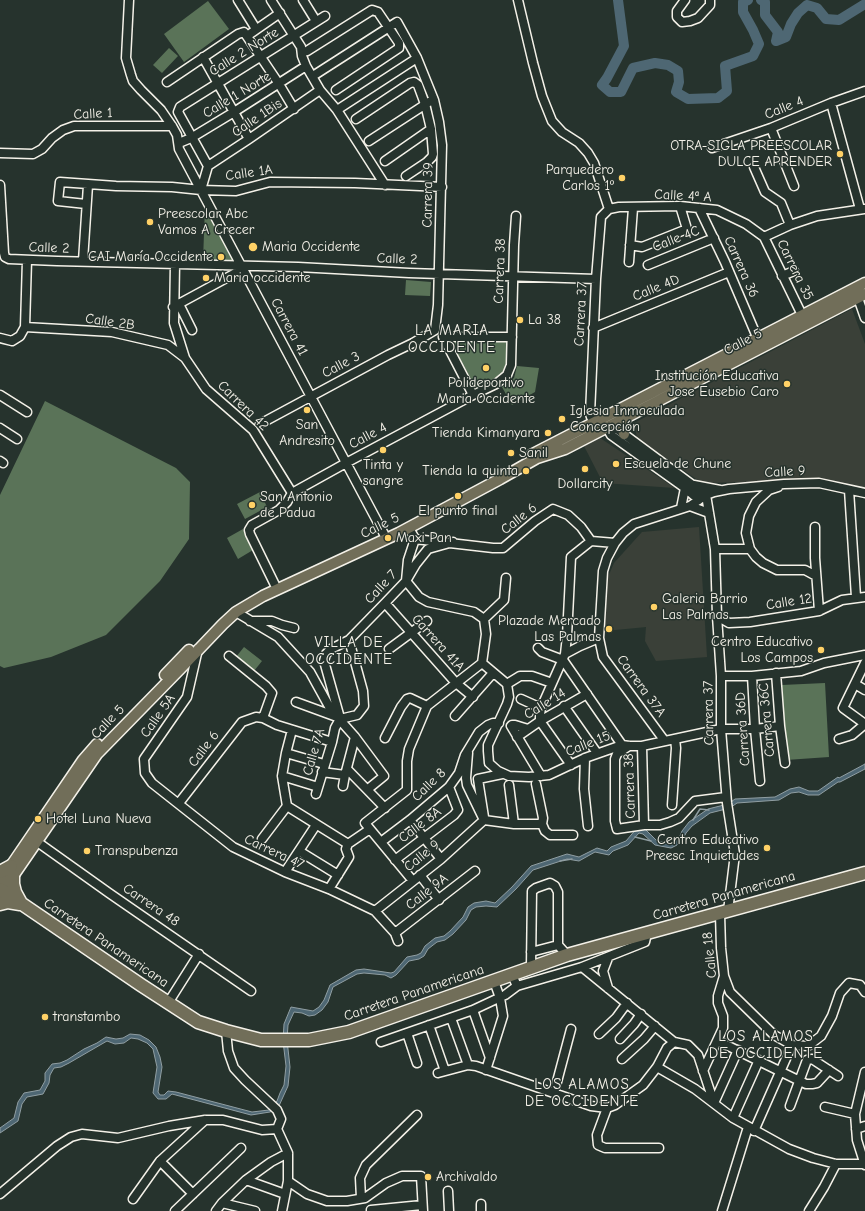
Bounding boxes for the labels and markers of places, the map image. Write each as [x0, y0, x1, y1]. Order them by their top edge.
place label: OTRA-SIGLA PREESCOLAR DULCE APRENDER [670, 138, 832, 170]
marker: OTRA-SIGLA PREESCOLAR DULCE APRENDER [835, 149, 845, 159]
place label: Parquedero Carlos 1º [546, 162, 614, 194]
marker: Parquedero Carlos 1º [617, 173, 627, 183]
place label: Preescolar Abc Vamos A Crecer [158, 206, 254, 238]
marker: Preescolar Abc Vamos A Crecer [145, 217, 155, 227]
place label: Maria Occidente [262, 239, 360, 255]
marker: Maria Occidente [247, 241, 259, 253]
place label: CAI María Occidente [88, 249, 213, 265]
marker: CAI María Occidente [216, 252, 226, 262]
place label: Maria occidente [214, 270, 310, 286]
marker: Maria occidente [201, 273, 211, 283]
place label: La 38 [528, 312, 561, 328]
marker: La 38 [515, 315, 525, 325]
marker: Polideportivo Maria Occidente [481, 363, 491, 373]
place label: Institución Educativa Jose Eusebio Caro [655, 368, 779, 400]
place label: Polideportivo Maria Occidente [437, 375, 535, 408]
marker: Institución Educativa Jose Eusebio Caro [782, 379, 792, 389]
place label: Iglesia Inmaculada Concepción [570, 403, 685, 436]
marker: San Andresito [302, 405, 312, 415]
marker: Iglesia Inmaculada Concepción [557, 414, 567, 424]
place label: San Andresito [279, 417, 335, 450]
place label: Tienda Kimanyara [432, 425, 540, 441]
marker: Tienda Kimanyara [543, 428, 553, 438]
marker: Tinta y sangre [378, 445, 388, 455]
place label: Sanil [519, 445, 548, 461]
marker: Sanil [506, 448, 516, 458]
place label: Escuela de Chune [624, 456, 731, 472]
place label: Tinta y sangre [363, 457, 403, 490]
marker: Escuela de Chune [611, 459, 621, 469]
place label: Tienda la quinta [422, 463, 518, 479]
marker: Dollarcity [580, 464, 590, 474]
marker: Tienda la quinta [521, 466, 531, 476]
place label: Dollarcity [558, 476, 612, 492]
place label: San Antonio de Padua [260, 489, 333, 522]
marker: El punto final [453, 491, 463, 501]
marker: San Antonio de Padua [247, 500, 257, 510]
place label: El punto final [418, 503, 498, 519]
place label: Maxi Pan [396, 530, 452, 546]
marker: Maxi Pan [383, 533, 393, 543]
place label: Galeria Barrio Las Palmas [662, 591, 748, 624]
marker: Galeria Barrio Las Palmas [649, 602, 659, 612]
place label: Plazade Mercado Las Palmas [498, 613, 601, 646]
marker: Plazade Mercado Las Palmas [604, 624, 614, 634]
place label: Centro Educativo Los Campos [711, 634, 813, 666]
marker: Centro Educativo Los Campos [816, 645, 826, 655]
place label: Hotel Luna Nueva [46, 811, 152, 827]
marker: Hotel Luna Nueva [33, 814, 43, 824]
place label: Centro Educativo Preesc Inquietudes [645, 832, 759, 864]
place label: Transpubenza [95, 843, 178, 859]
marker: Centro Educativo Preesc Inquietudes [762, 843, 772, 853]
marker: Transpubenza [82, 846, 92, 856]
place label: transtambo [53, 1009, 120, 1025]
marker: transtambo [40, 1012, 50, 1022]
place label: Archivaldo [436, 1169, 497, 1185]
marker: Archivaldo [423, 1172, 433, 1182]

